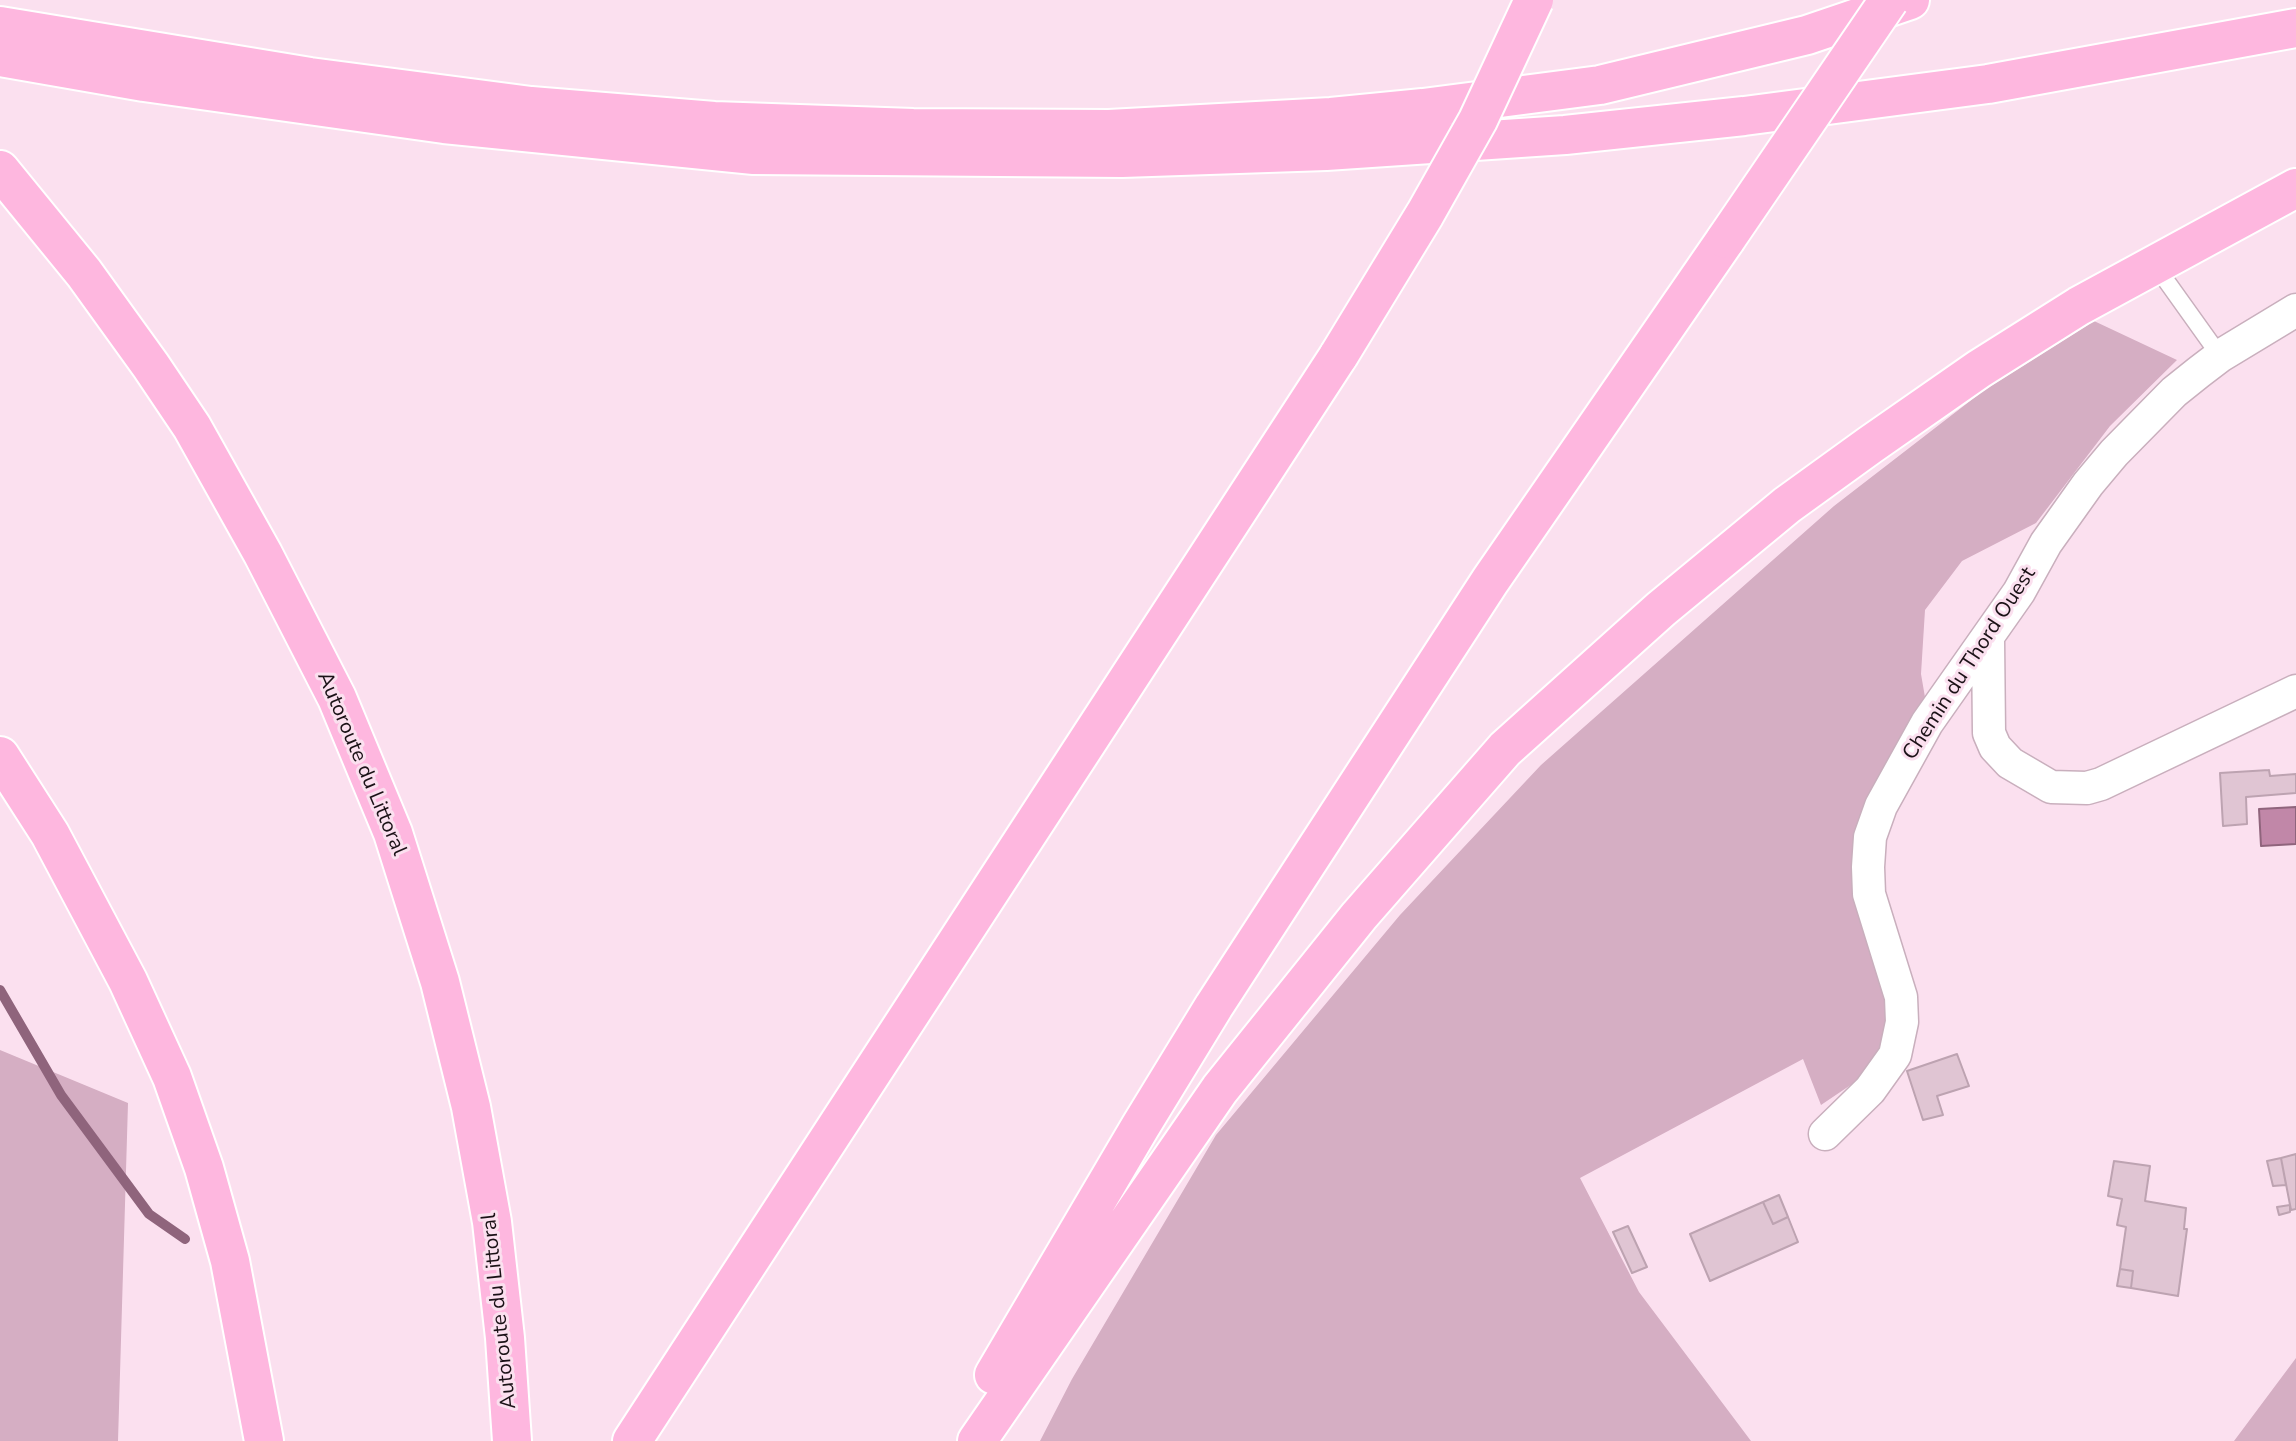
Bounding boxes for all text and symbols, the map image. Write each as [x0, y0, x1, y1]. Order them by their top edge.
street label: Chemin du Thord Ouest [1898, 563, 2042, 765]
street label: Autoroute du Littoral [311, 668, 411, 860]
street label: Autoroute du Littoral [477, 1212, 523, 1410]

